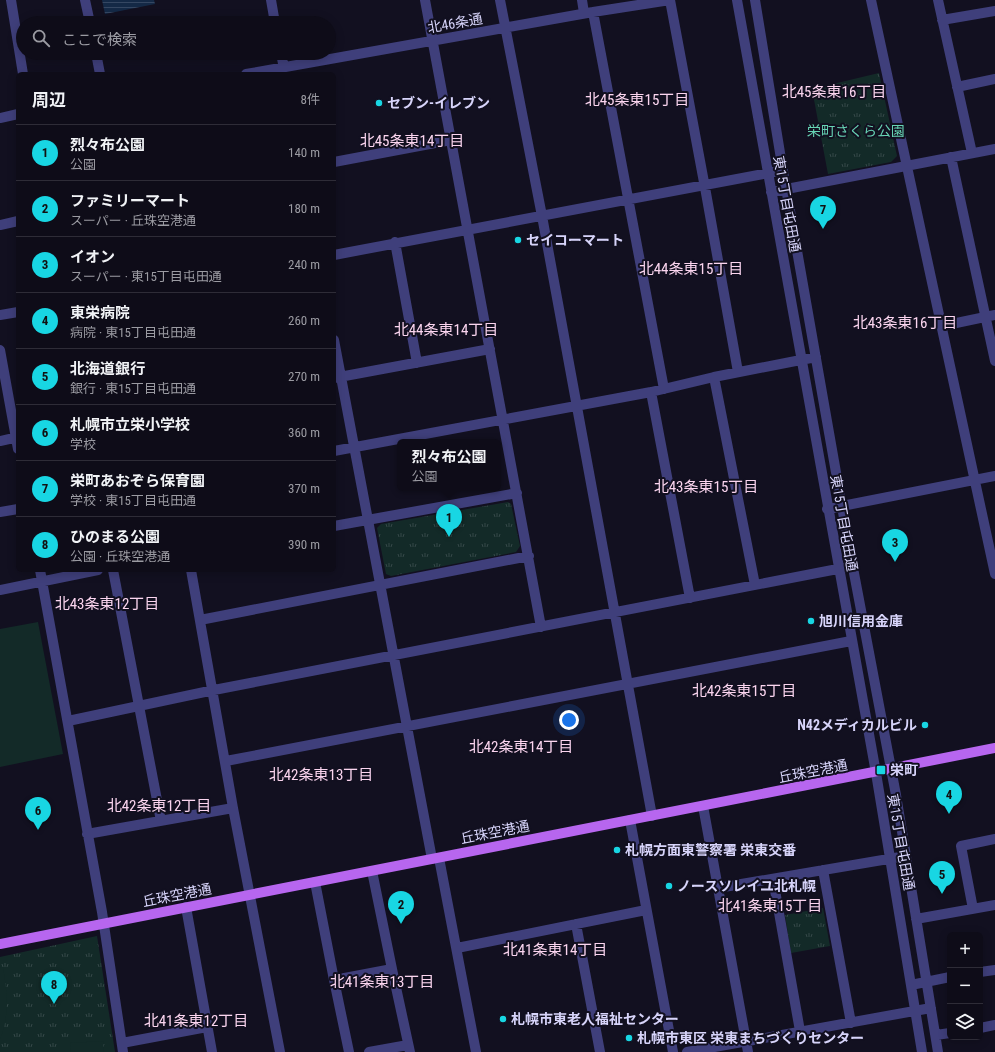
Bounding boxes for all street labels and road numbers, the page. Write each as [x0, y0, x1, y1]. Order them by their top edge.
street label: 北46条通 [426, 10, 484, 36]
street label: 東15丁目屯田通 [771, 154, 803, 254]
street label: 東15丁目屯田通 [828, 473, 860, 573]
street label: 丘珠空港通 [777, 756, 849, 786]
street label: 東15丁目屯田通 [885, 792, 917, 892]
street label: 丘珠空港通 [459, 817, 531, 847]
street label: 丘珠空港通 [141, 880, 213, 910]

